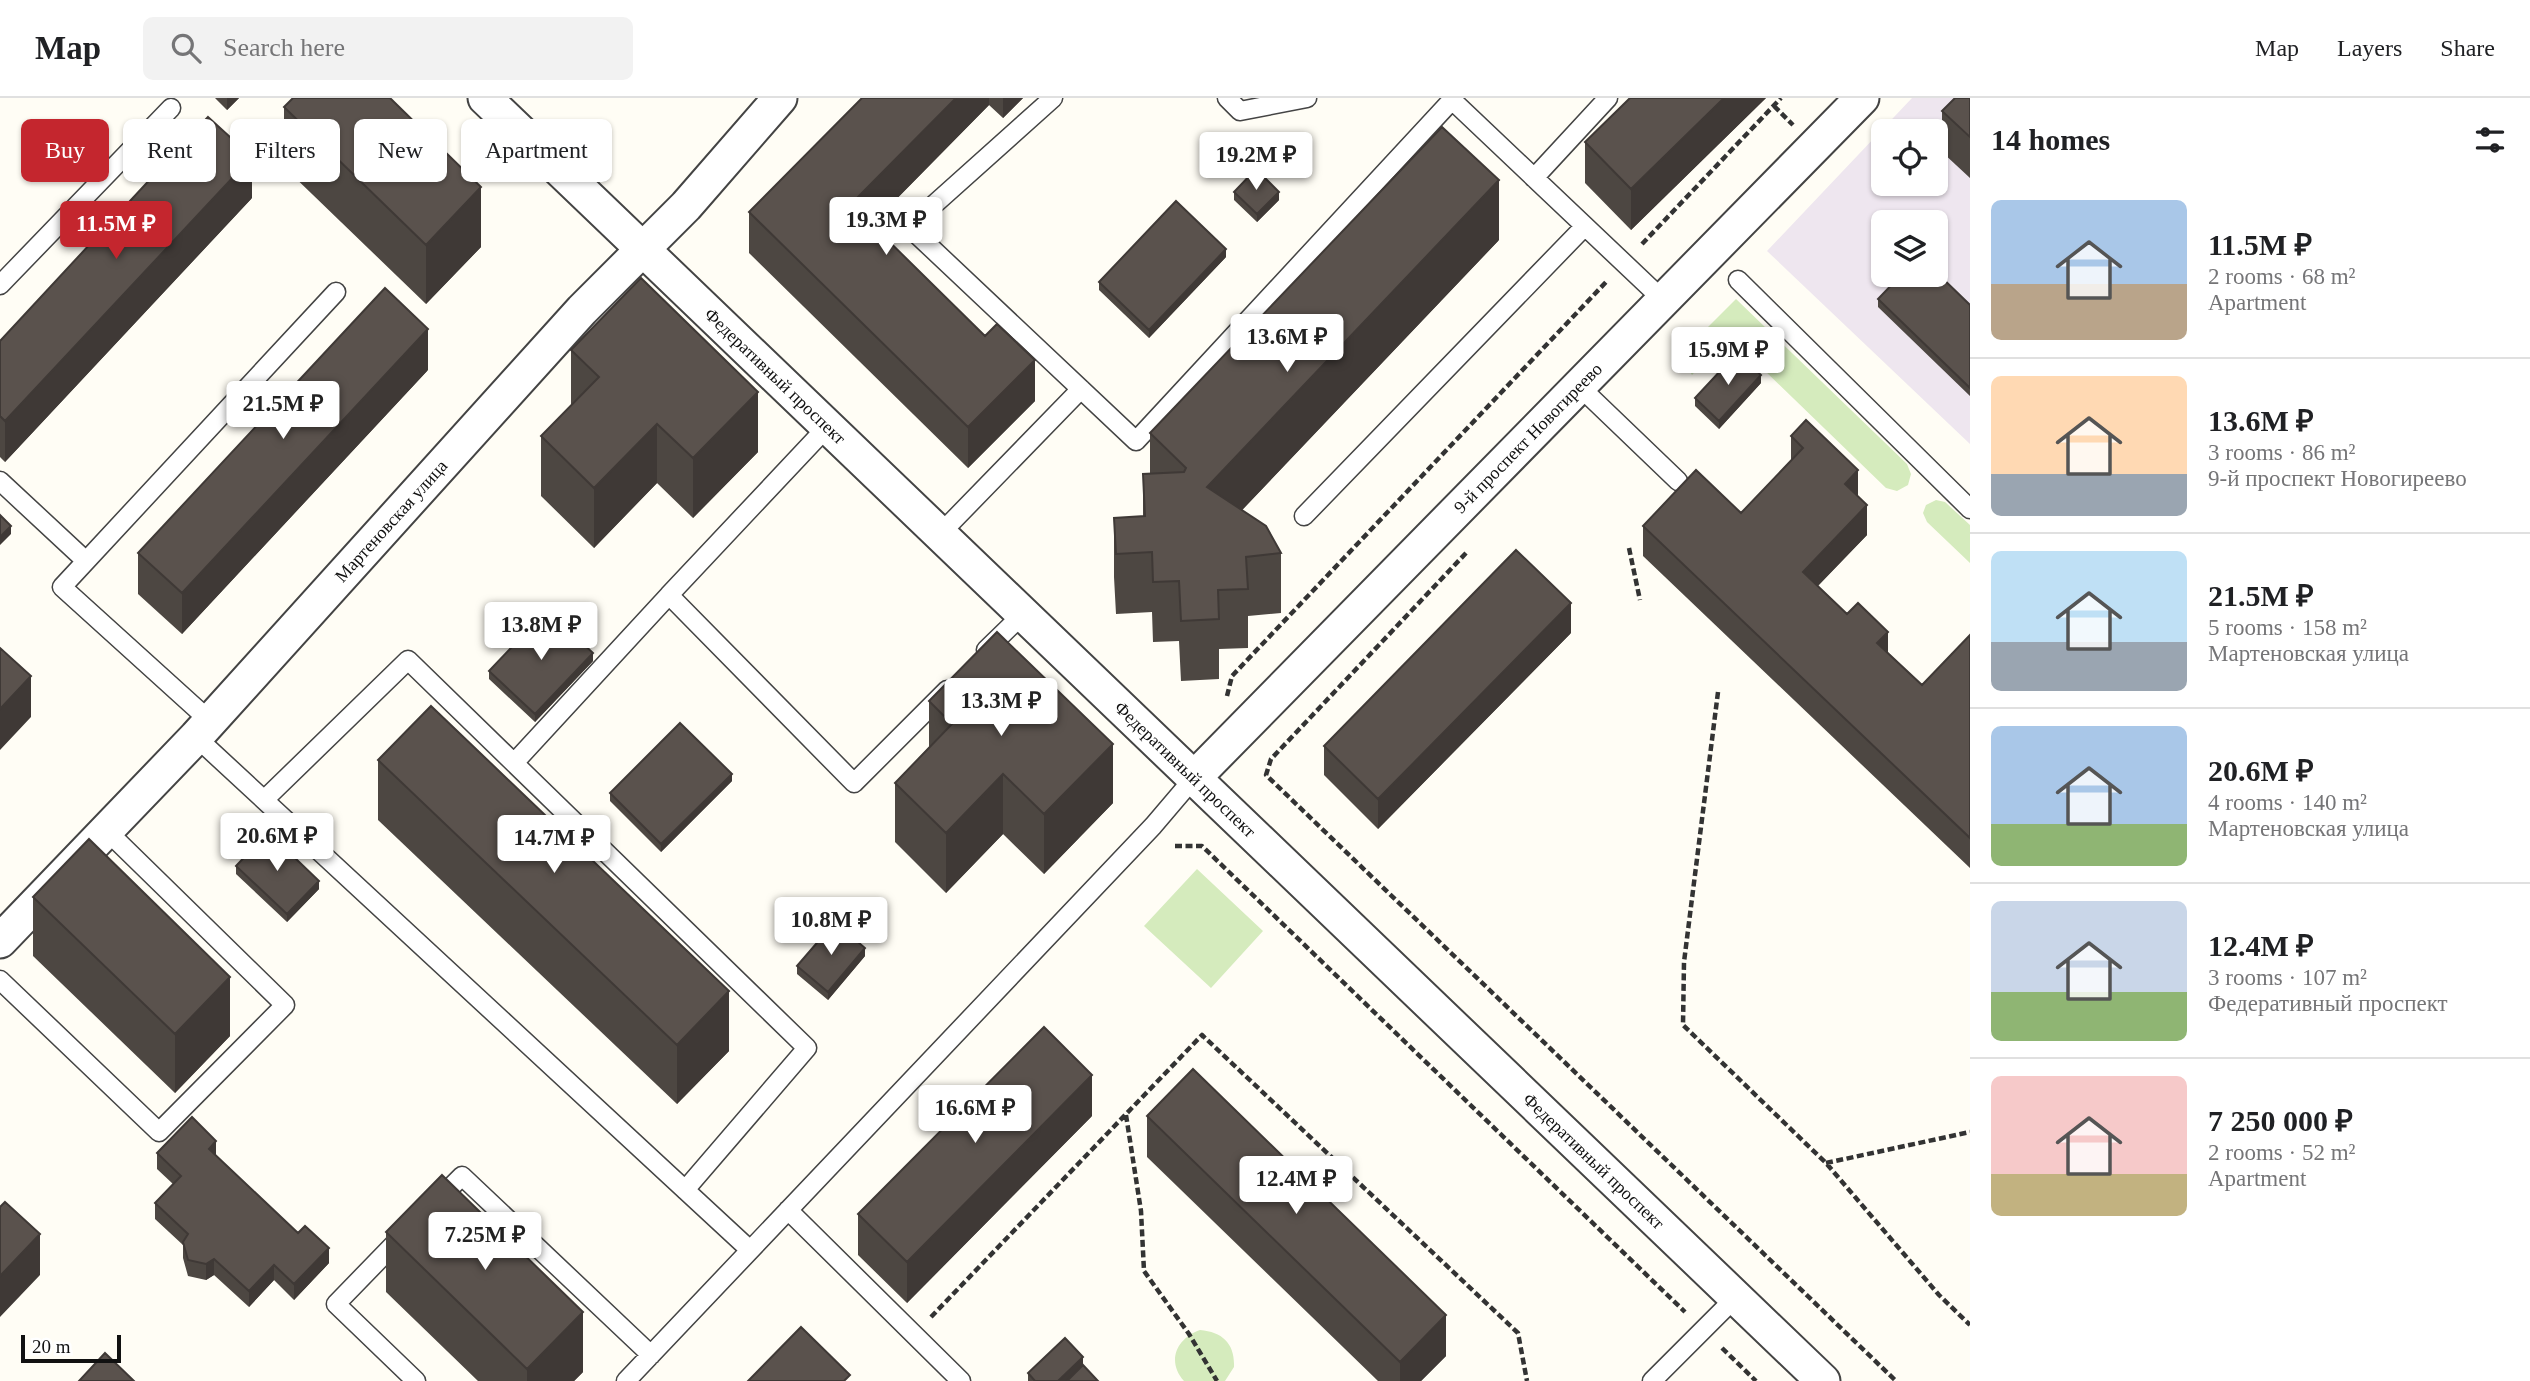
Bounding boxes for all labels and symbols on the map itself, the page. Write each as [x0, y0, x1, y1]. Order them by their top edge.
pin: 19.2M ₽ [1191, 132, 1321, 192]
pin: 19.3M ₽ [821, 198, 951, 257]
pin: 11.5M ₽ [51, 202, 181, 261]
street label: Федеративный проспект [700, 304, 850, 448]
pin: 13.6M ₽ [1222, 314, 1352, 374]
pin: 15.9M ₽ [1663, 328, 1793, 387]
street label: 9-й проспект Новогиреево [1450, 359, 1606, 517]
pin: 21.5M ₽ [218, 382, 348, 441]
street label: Мартеновская улица [331, 456, 451, 586]
pin: 13.8M ₽ [476, 602, 606, 662]
pin: 13.3M ₽ [936, 678, 1066, 738]
street label: Федеративный проспект [1110, 697, 1260, 842]
pin: 20.6M ₽ [212, 814, 342, 873]
pin: 14.7M ₽ [489, 816, 619, 875]
pin: 10.8M ₽ [766, 898, 896, 957]
pin: 16.6M ₽ [910, 1086, 1040, 1145]
street label: Федеративный проспект [1519, 1089, 1668, 1233]
pin: 12.4M ₽ [1231, 1156, 1361, 1216]
pin: 7.25M ₽ [420, 1212, 550, 1272]
scale bar [21, 1332, 121, 1364]

